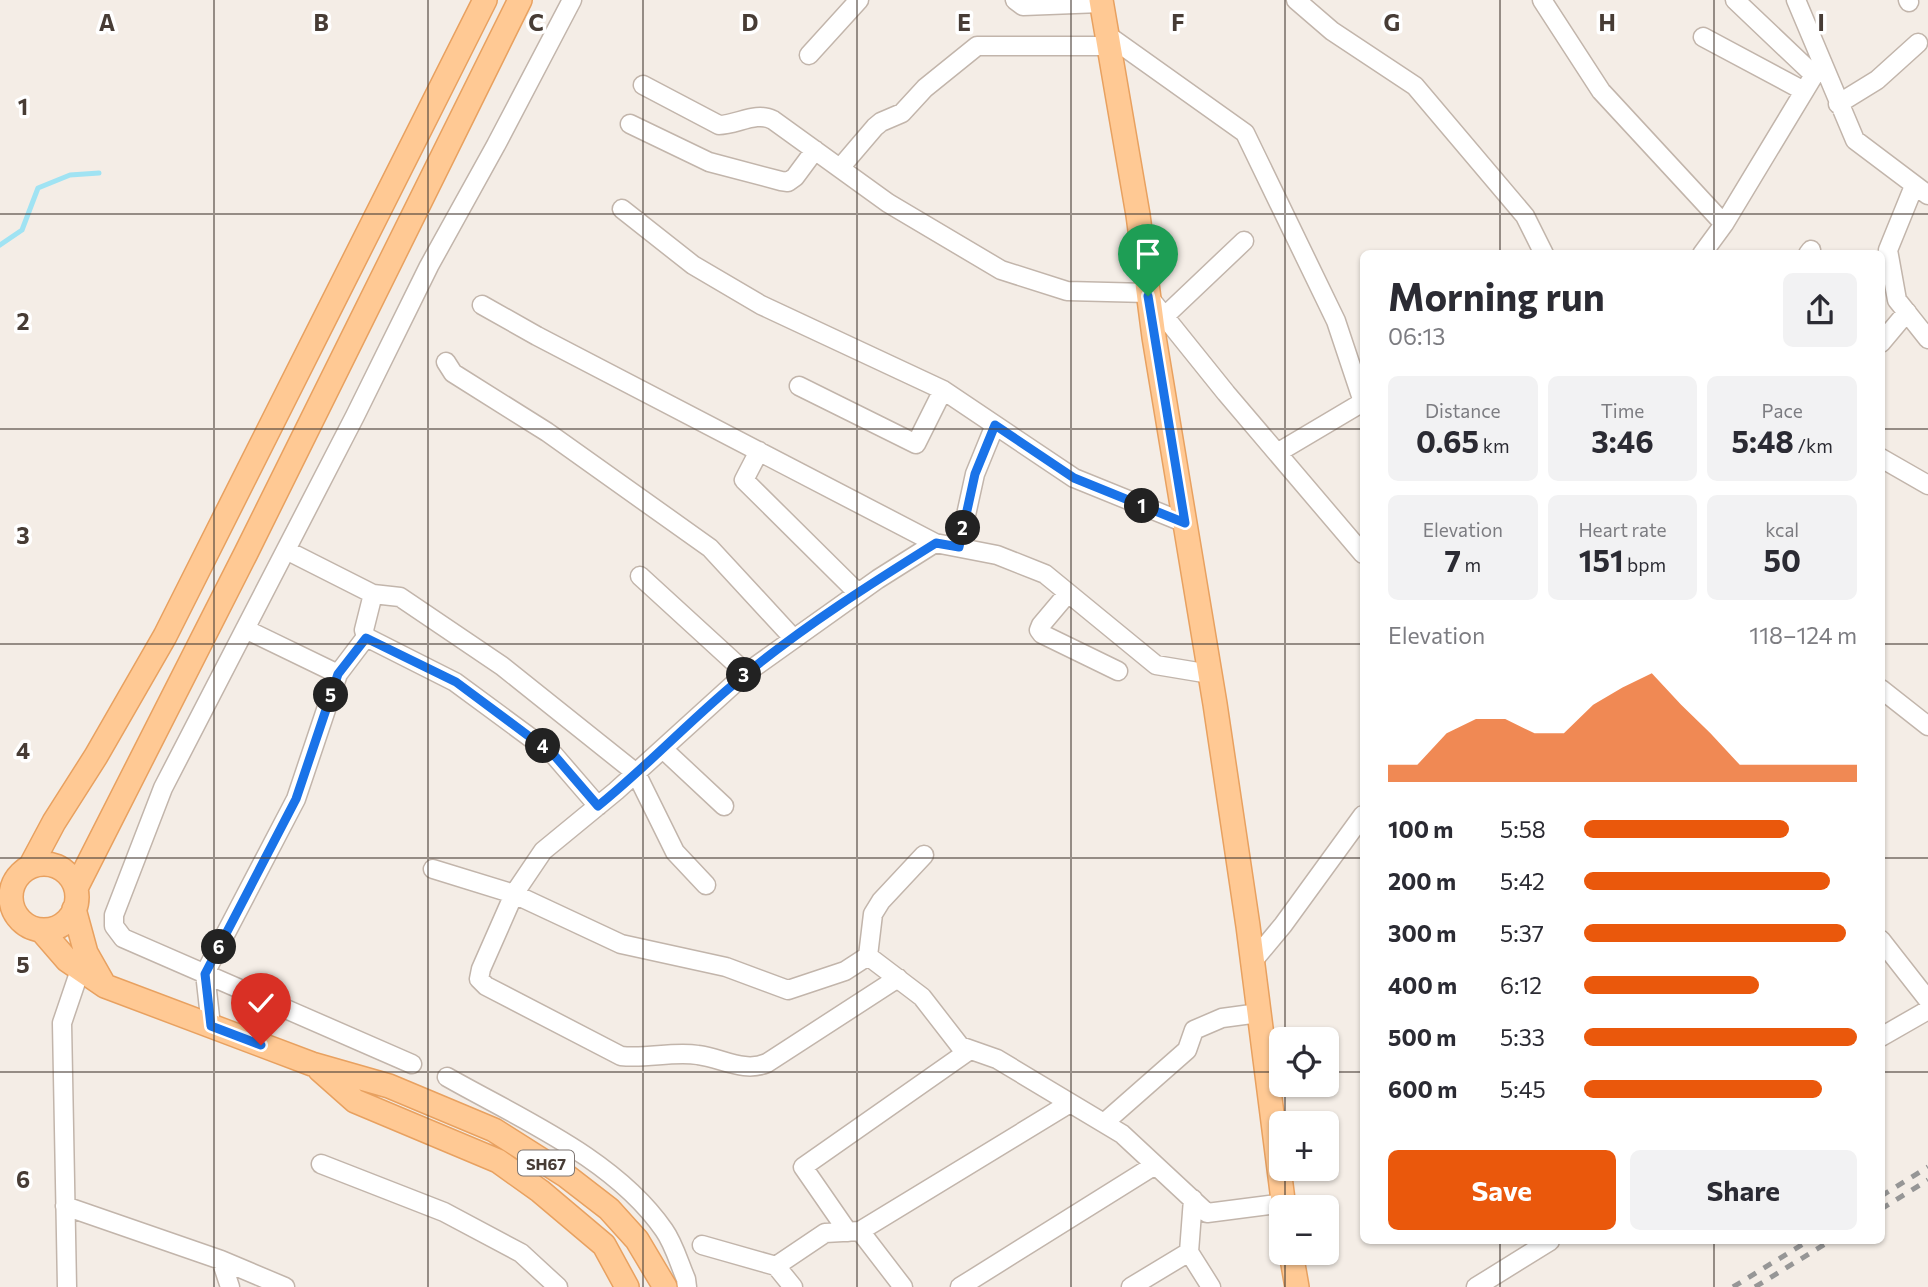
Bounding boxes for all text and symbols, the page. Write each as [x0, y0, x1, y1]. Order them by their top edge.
text: A [99, 8, 116, 36]
text: B [313, 8, 329, 36]
text: C [528, 8, 544, 36]
text: D [742, 8, 759, 36]
text: E [957, 8, 971, 36]
text: F [1171, 8, 1185, 36]
text: G [1384, 8, 1400, 36]
text: H [1598, 8, 1616, 36]
text: I [1817, 8, 1825, 36]
text: 1 [18, 92, 28, 120]
pin [1118, 224, 1178, 296]
icon: arrive [1129, 235, 1167, 273]
text: Morning run [1388, 272, 1605, 319]
button: share [1783, 273, 1857, 347]
text: 2 [16, 307, 30, 335]
text: 06:13 [1388, 322, 1445, 350]
text: Distance [1425, 399, 1501, 422]
text: Time [1601, 399, 1644, 422]
text: Pace [1762, 399, 1803, 422]
text: 0.65 [1416, 422, 1479, 459]
text: 3:46 [1591, 422, 1654, 459]
text: 5:48 [1731, 422, 1794, 459]
text: km [1479, 434, 1510, 457]
text: /km [1794, 434, 1833, 457]
pin: 1 [1124, 489, 1160, 524]
text: 1 [1137, 494, 1146, 517]
pin: 2 [946, 510, 981, 546]
text: 2 [957, 516, 968, 539]
text: Elevation [1423, 518, 1503, 541]
text: Heart rate [1578, 518, 1667, 541]
text: kcal [1765, 518, 1799, 541]
text: 3 [16, 521, 30, 549]
text: 7 [1444, 541, 1461, 578]
text: 151 [1579, 541, 1623, 578]
text: 50 [1763, 541, 1801, 578]
text: m [1461, 553, 1481, 576]
text: bpm [1623, 553, 1666, 576]
text: Elevation [1388, 621, 1485, 649]
text: 118–124 m [1749, 621, 1857, 649]
pin: 3 [726, 658, 762, 692]
text: 3 [738, 663, 749, 686]
pin: 5 [314, 678, 348, 712]
text: 5 [325, 683, 336, 706]
pin: 4 [526, 728, 560, 764]
text: 4 [537, 734, 548, 757]
text: 4 [16, 736, 30, 764]
text: 100 m [1388, 815, 1453, 843]
text: 5:58 [1500, 815, 1546, 843]
text: 200 m [1388, 867, 1456, 895]
text: 5:42 [1500, 867, 1545, 895]
text: 300 m [1388, 919, 1456, 947]
text: 5:37 [1500, 919, 1544, 947]
pin: 6 [202, 930, 236, 964]
text: 6 [213, 935, 224, 958]
text: 5 [16, 950, 30, 978]
text: 400 m [1388, 971, 1457, 999]
text: 6:12 [1500, 971, 1542, 999]
pin [231, 973, 291, 1045]
icon: check [242, 984, 280, 1022]
text: 500 m [1388, 1023, 1456, 1051]
text: 5:33 [1500, 1023, 1545, 1051]
map controls [1269, 1027, 1339, 1265]
button: locate [1269, 1027, 1339, 1097]
text: 600 m [1388, 1075, 1457, 1103]
text: 5:45 [1500, 1075, 1546, 1103]
button: + [1269, 1111, 1339, 1181]
road number: SH67 [518, 1150, 574, 1176]
button: Save [1388, 1150, 1616, 1230]
button: Share [1630, 1150, 1857, 1230]
text: 6 [16, 1165, 30, 1193]
button: − [1269, 1195, 1339, 1265]

